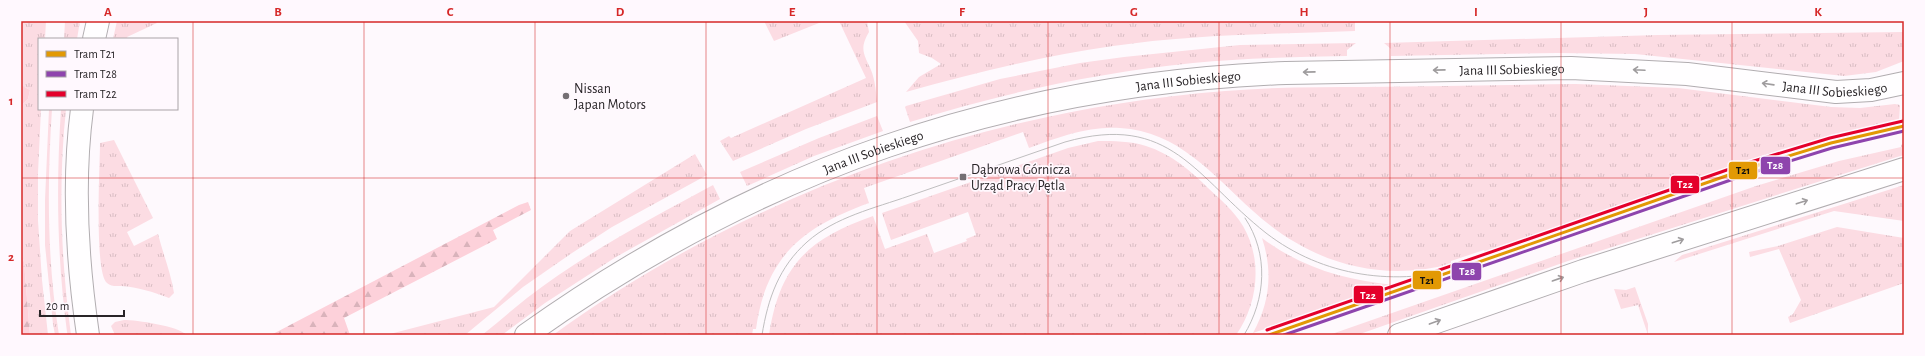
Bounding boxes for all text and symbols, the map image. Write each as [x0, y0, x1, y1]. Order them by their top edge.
text: A [104, 6, 112, 19]
text: B [274, 6, 282, 19]
text: C [447, 6, 454, 19]
text: D [616, 6, 625, 19]
text: E [789, 6, 796, 19]
text: F [959, 6, 966, 19]
text: G [1130, 6, 1138, 19]
text: H [1299, 6, 1309, 19]
text: I [1474, 6, 1478, 19]
text: J [1644, 6, 1648, 19]
text: K [1814, 6, 1822, 19]
legend [38, 38, 178, 110]
text: Tram T21 [74, 48, 115, 60]
street label: Jana III Sobieskiego [1459, 62, 1565, 78]
one-way arrow [1433, 66, 1446, 74]
one-way arrow [1633, 66, 1646, 74]
text: Tram T28 [74, 68, 117, 80]
one-way arrow [1303, 68, 1316, 76]
street label: Jana III Sobieskiego [1135, 69, 1241, 94]
one-way arrow [1762, 80, 1775, 88]
street label: Jana III Sobieskiego [1782, 80, 1889, 100]
place label: Nissan Japan Motors [574, 82, 646, 112]
text: Tram T22 [74, 88, 117, 100]
marker: Nissan Japan Motors [561, 91, 571, 101]
text: 1 [9, 95, 13, 108]
street label: Jana III Sobieskiego [822, 128, 925, 177]
line badge: T28 [1760, 156, 1791, 175]
text: T28 [1767, 160, 1783, 171]
line badge: T21 [1728, 161, 1758, 180]
place label: Dąbrowa Górnicza Urząd Pracy Pętla [971, 163, 1071, 193]
text: T21 [1736, 165, 1750, 176]
marker: Dąbrowa Górnicza Urząd Pracy Pętla [958, 172, 968, 182]
line badge: T22 [1670, 175, 1700, 194]
text: T22 [1677, 179, 1693, 190]
one-way arrow [1795, 198, 1808, 205]
one-way arrow [1672, 237, 1685, 244]
text: 2 [8, 251, 14, 264]
line badge: T28 [1451, 262, 1482, 281]
text: T28 [1459, 266, 1475, 277]
line badge: T21 [1412, 270, 1442, 290]
text: T21 [1420, 275, 1434, 286]
one-way arrow [1552, 275, 1565, 282]
line badge: T22 [1353, 285, 1384, 304]
text: T22 [1360, 290, 1376, 301]
scale bar [40, 292, 124, 318]
text: 20 m [46, 300, 69, 312]
one-way arrow [1429, 318, 1442, 325]

